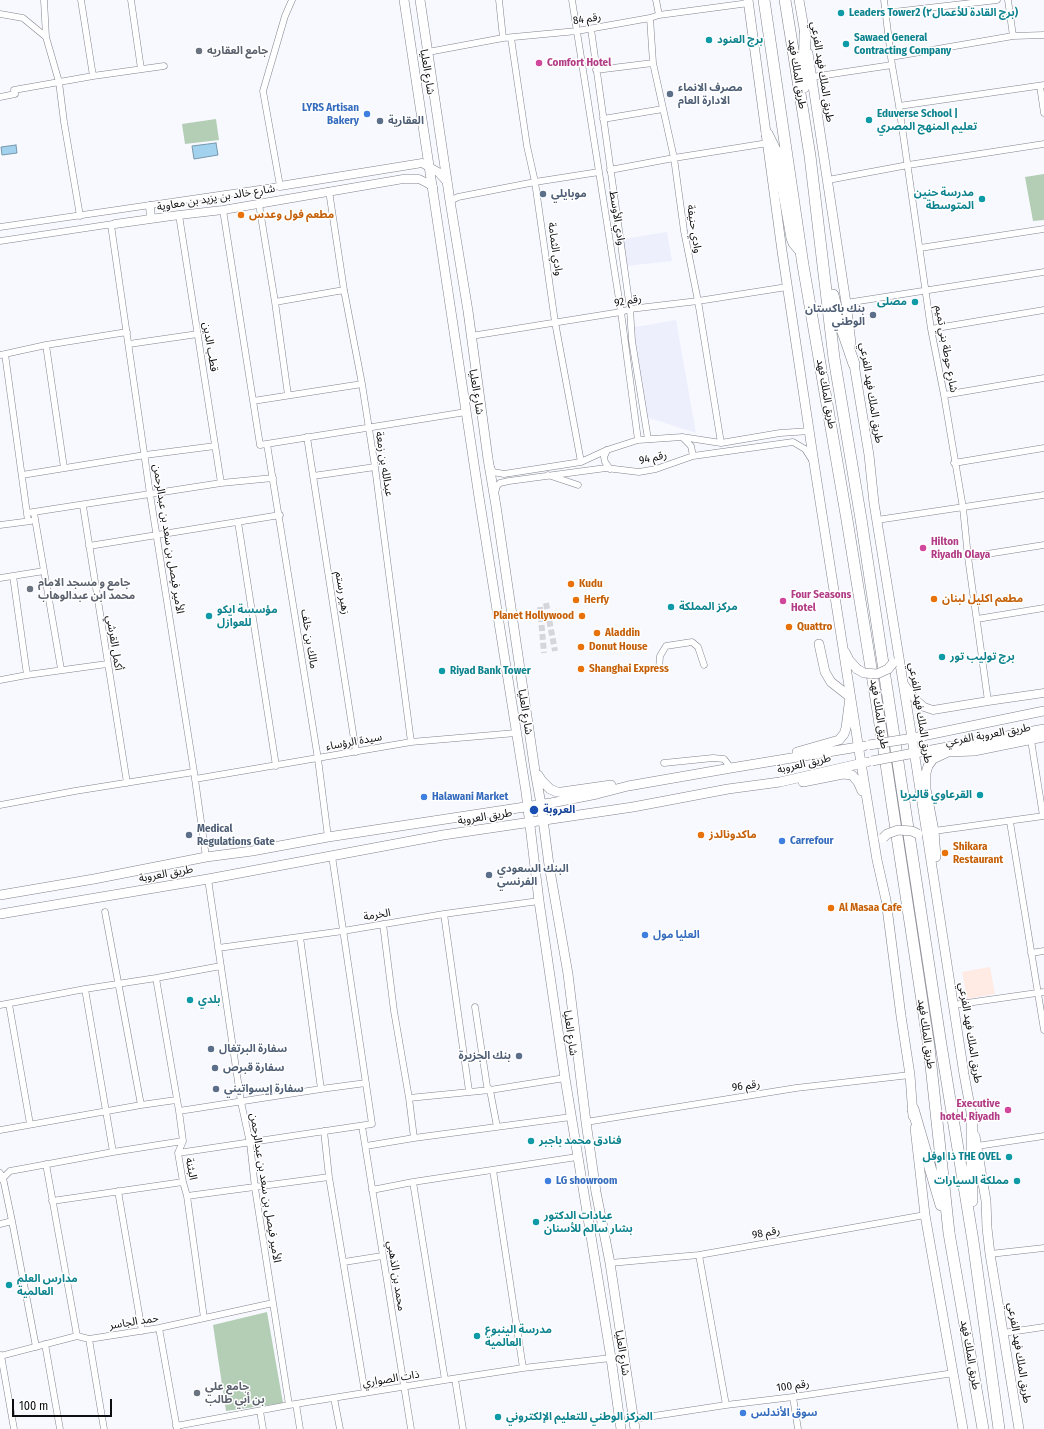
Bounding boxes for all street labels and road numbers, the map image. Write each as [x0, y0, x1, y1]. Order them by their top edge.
street label: رقم 84 [572, 10, 602, 28]
street label: طريق الملك فهد الفرعي [808, 21, 836, 123]
street label: طريق الملك فهد [785, 38, 809, 110]
street label: شارع العليا [417, 48, 437, 96]
street label: شارع خالد بن يزيد بن معاوية [156, 182, 276, 214]
street label: وادي الأوسط [606, 190, 628, 246]
street label: وادي حنيفة [684, 204, 704, 254]
street label: وادي الثمامة [545, 221, 565, 277]
street label: رقم 92 [613, 292, 643, 310]
street label: شارع حوطة بني تميم [932, 304, 960, 394]
street label: قطب الدين [200, 321, 220, 373]
street label: طريق الملك فهد الفرعي [857, 342, 885, 444]
street label: طريق الملك فهد [813, 358, 839, 430]
street label: شارع العليا [466, 368, 486, 416]
street label: عبدالله بن زمعة [372, 430, 396, 498]
street label: رقم 94 [638, 448, 668, 468]
street label: الأمير فيصل بن سعد بن عبدالرحمن [150, 463, 186, 615]
street label: زهير رستم [332, 570, 352, 616]
street label: مالك بن خلف [298, 608, 320, 670]
street label: أكمل القرشي [103, 614, 125, 672]
street label: طريق الملك فهد الفرعي [906, 662, 934, 764]
street label: طريق الملك فهد [867, 678, 891, 750]
street label: شارع العليا [515, 688, 535, 736]
street label: طريق العروبة الفرعي [944, 721, 1032, 749]
street label: سيدة الرؤساء [325, 731, 383, 753]
street label: طريق العروبة [776, 751, 832, 777]
street label: طريق العروبة [457, 806, 513, 828]
street label: طريق العروبة [138, 863, 194, 885]
street label: الخرمة [362, 906, 392, 924]
street label: طريق الملك فهد الفرعي [956, 982, 984, 1084]
street label: طريق الملك فهد [915, 998, 937, 1070]
street label: شارع العليا [560, 1009, 580, 1057]
street label: رقم 96 [731, 1078, 761, 1094]
street label: الأمير فيصل بن سعد بن عبدالرحمن [247, 1112, 283, 1264]
street label: البثنة [182, 1157, 200, 1181]
street label: رقم 98 [751, 1224, 781, 1242]
street label: محمد بن الذهبي [384, 1240, 408, 1312]
street label: طريق الملك فهد الفرعي [1005, 1302, 1033, 1404]
street label: حمد الجاسر [108, 1312, 160, 1332]
street label: طريق الملك فهد [957, 1319, 983, 1391]
street label: شارع العليا [612, 1329, 632, 1377]
street label: ذات الصواري [362, 1368, 420, 1390]
street label: رقم 100 [776, 1377, 810, 1395]

